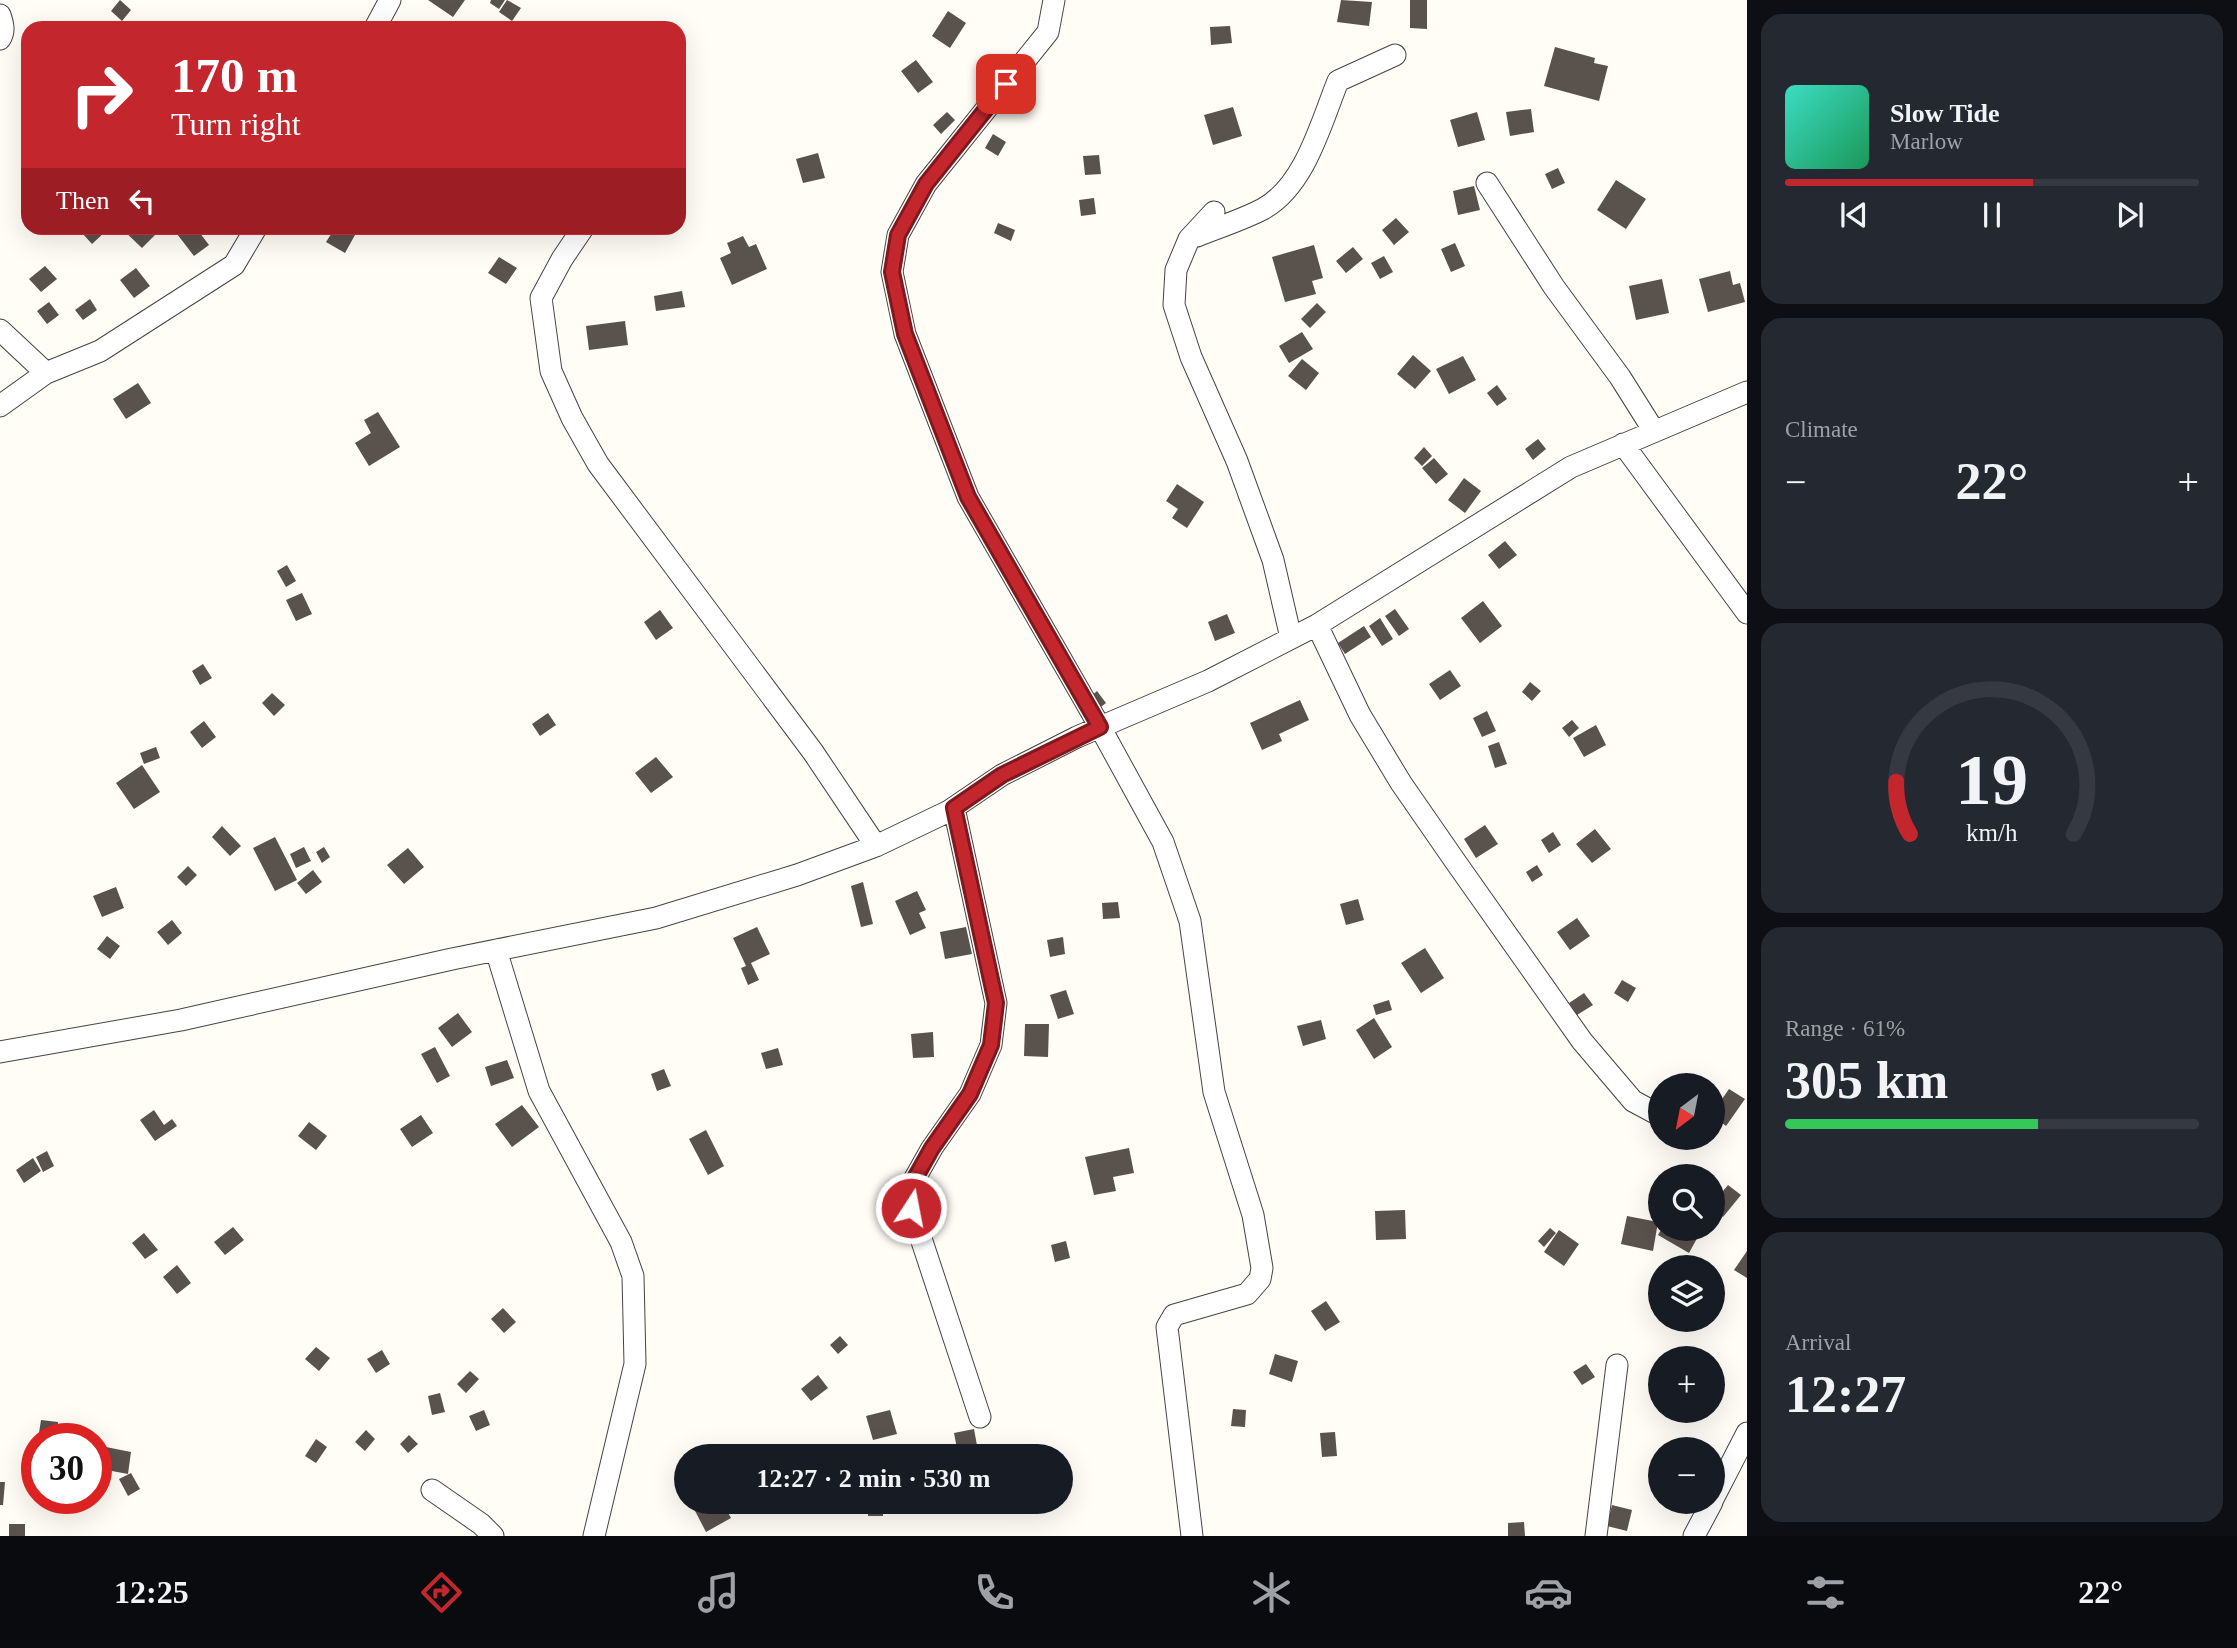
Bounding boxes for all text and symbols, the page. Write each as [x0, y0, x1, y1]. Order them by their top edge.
text: 170 m [171, 48, 298, 103]
icon: right [56, 49, 147, 140]
pin [976, 54, 1036, 114]
icon: arrive [987, 65, 1025, 103]
text: Slow Tide [1890, 99, 2000, 128]
text: Turn right [171, 106, 301, 142]
text: Marlow [1890, 129, 1963, 154]
icon: left [123, 182, 161, 220]
text: Then [56, 186, 109, 215]
icon: previous [1835, 196, 1873, 234]
icon: pause [1973, 196, 2011, 234]
icon: next [2111, 196, 2149, 234]
text: Climate [1785, 417, 1858, 442]
text: 22° [1956, 453, 2028, 510]
text: − [1785, 461, 1806, 503]
text: + [2178, 461, 2199, 503]
text: 19 [1956, 739, 2028, 820]
text: km/h [1966, 819, 2018, 846]
text: Range · 61% [1785, 1016, 1905, 1041]
text: 305 km [1785, 1052, 1948, 1109]
north arrow [1648, 1073, 1726, 1150]
map controls [1648, 1073, 1725, 1514]
button: search [1648, 1164, 1725, 1241]
position arrow [874, 1171, 948, 1245]
button: layers [1648, 1255, 1725, 1332]
text: Arrival [1785, 1330, 1851, 1355]
button: + [1648, 1346, 1725, 1423]
text: 12:27 [1785, 1366, 1906, 1423]
speed limit sign: 30 [21, 1423, 112, 1514]
button: − [1648, 1437, 1725, 1514]
text: 12:27 · 2 min · 530 m [757, 1464, 991, 1493]
icon: directions [417, 1568, 466, 1617]
icon: music [694, 1568, 743, 1617]
icon: phone [970, 1568, 1019, 1617]
icon: climate [1247, 1568, 1296, 1617]
icon: car [1524, 1568, 1573, 1617]
icon: filters [1801, 1568, 1850, 1617]
text: 12:25 [114, 1574, 189, 1610]
text: 22° [2078, 1574, 2123, 1610]

